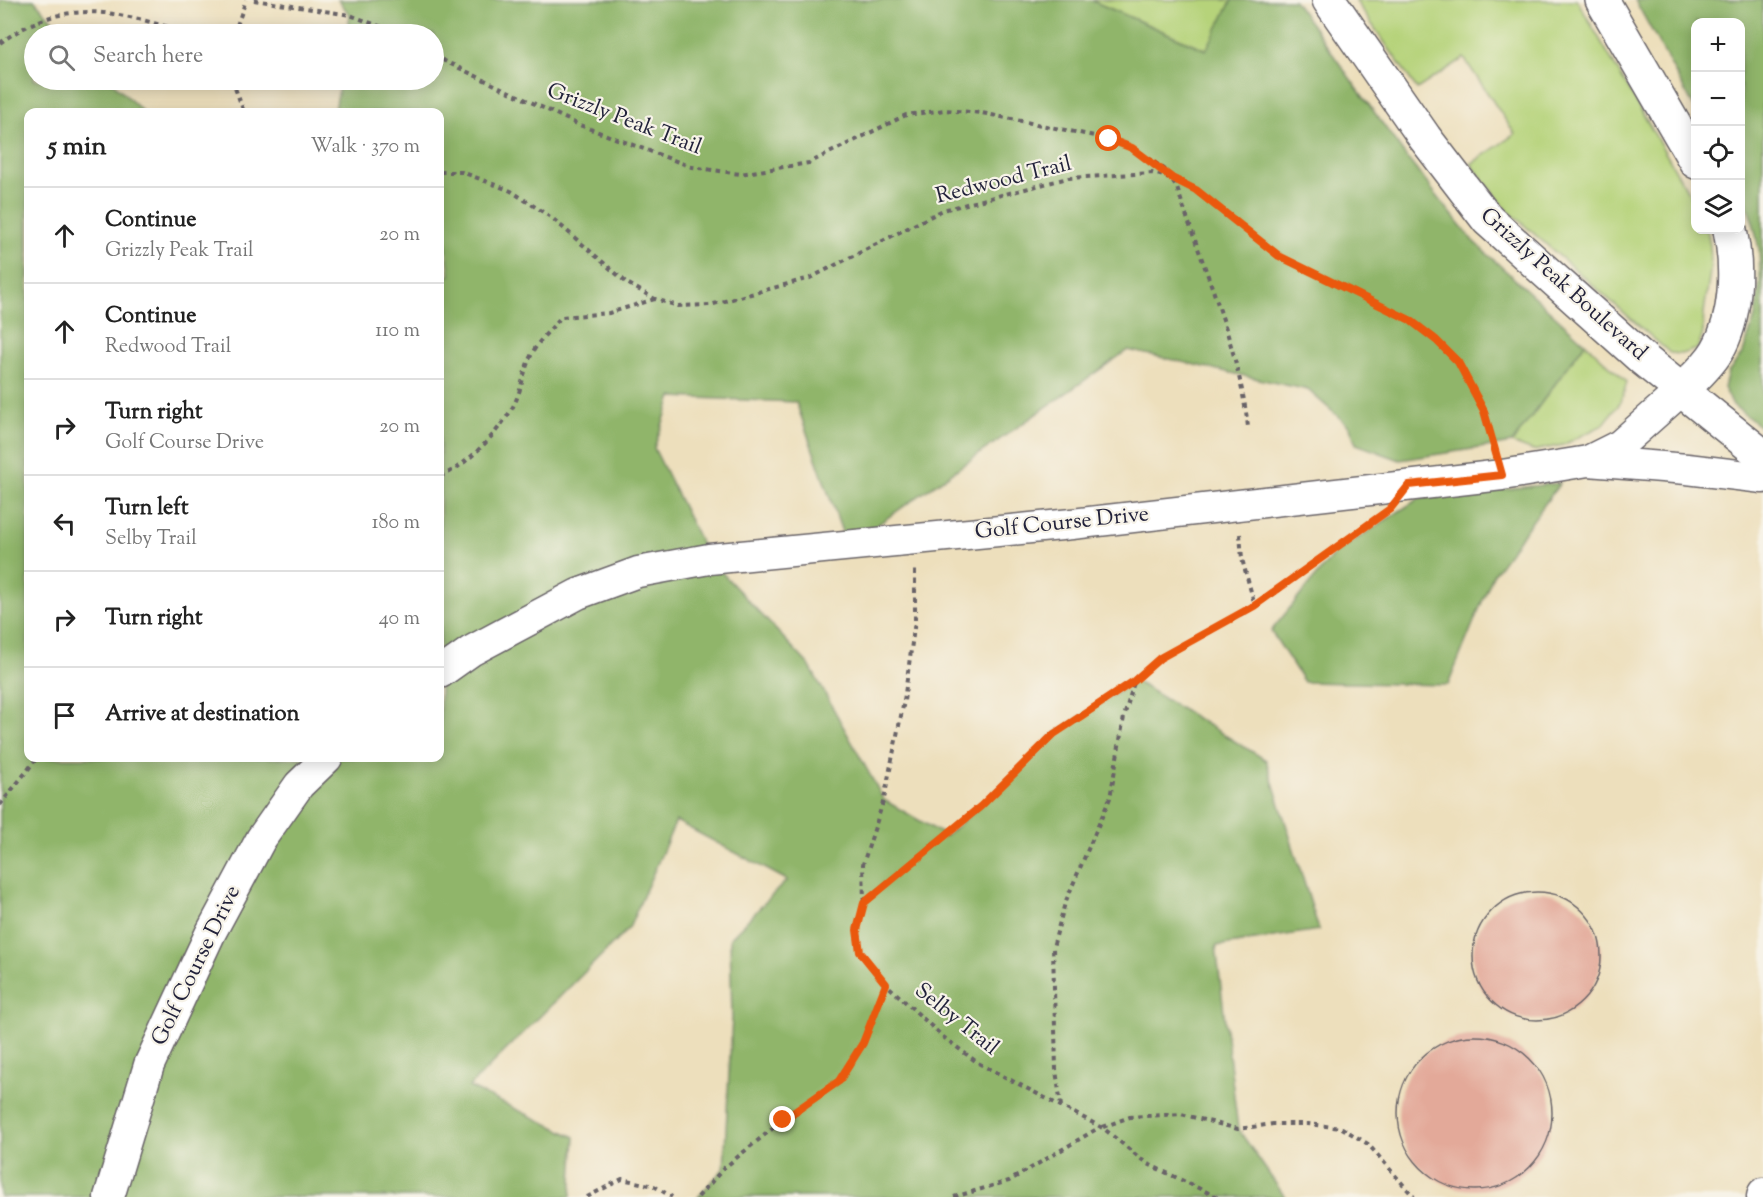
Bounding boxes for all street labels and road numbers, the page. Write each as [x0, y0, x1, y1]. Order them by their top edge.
street label: Grizzly Peak Trail [542, 76, 706, 164]
street label: Redwood Trail [933, 149, 1075, 213]
street label: Grizzly Peak Boulevard [1472, 201, 1654, 369]
street label: Golf Course Drive [973, 499, 1151, 549]
street label: Golf Course Drive [144, 880, 250, 1052]
street label: Selby Trail [907, 976, 1005, 1064]

